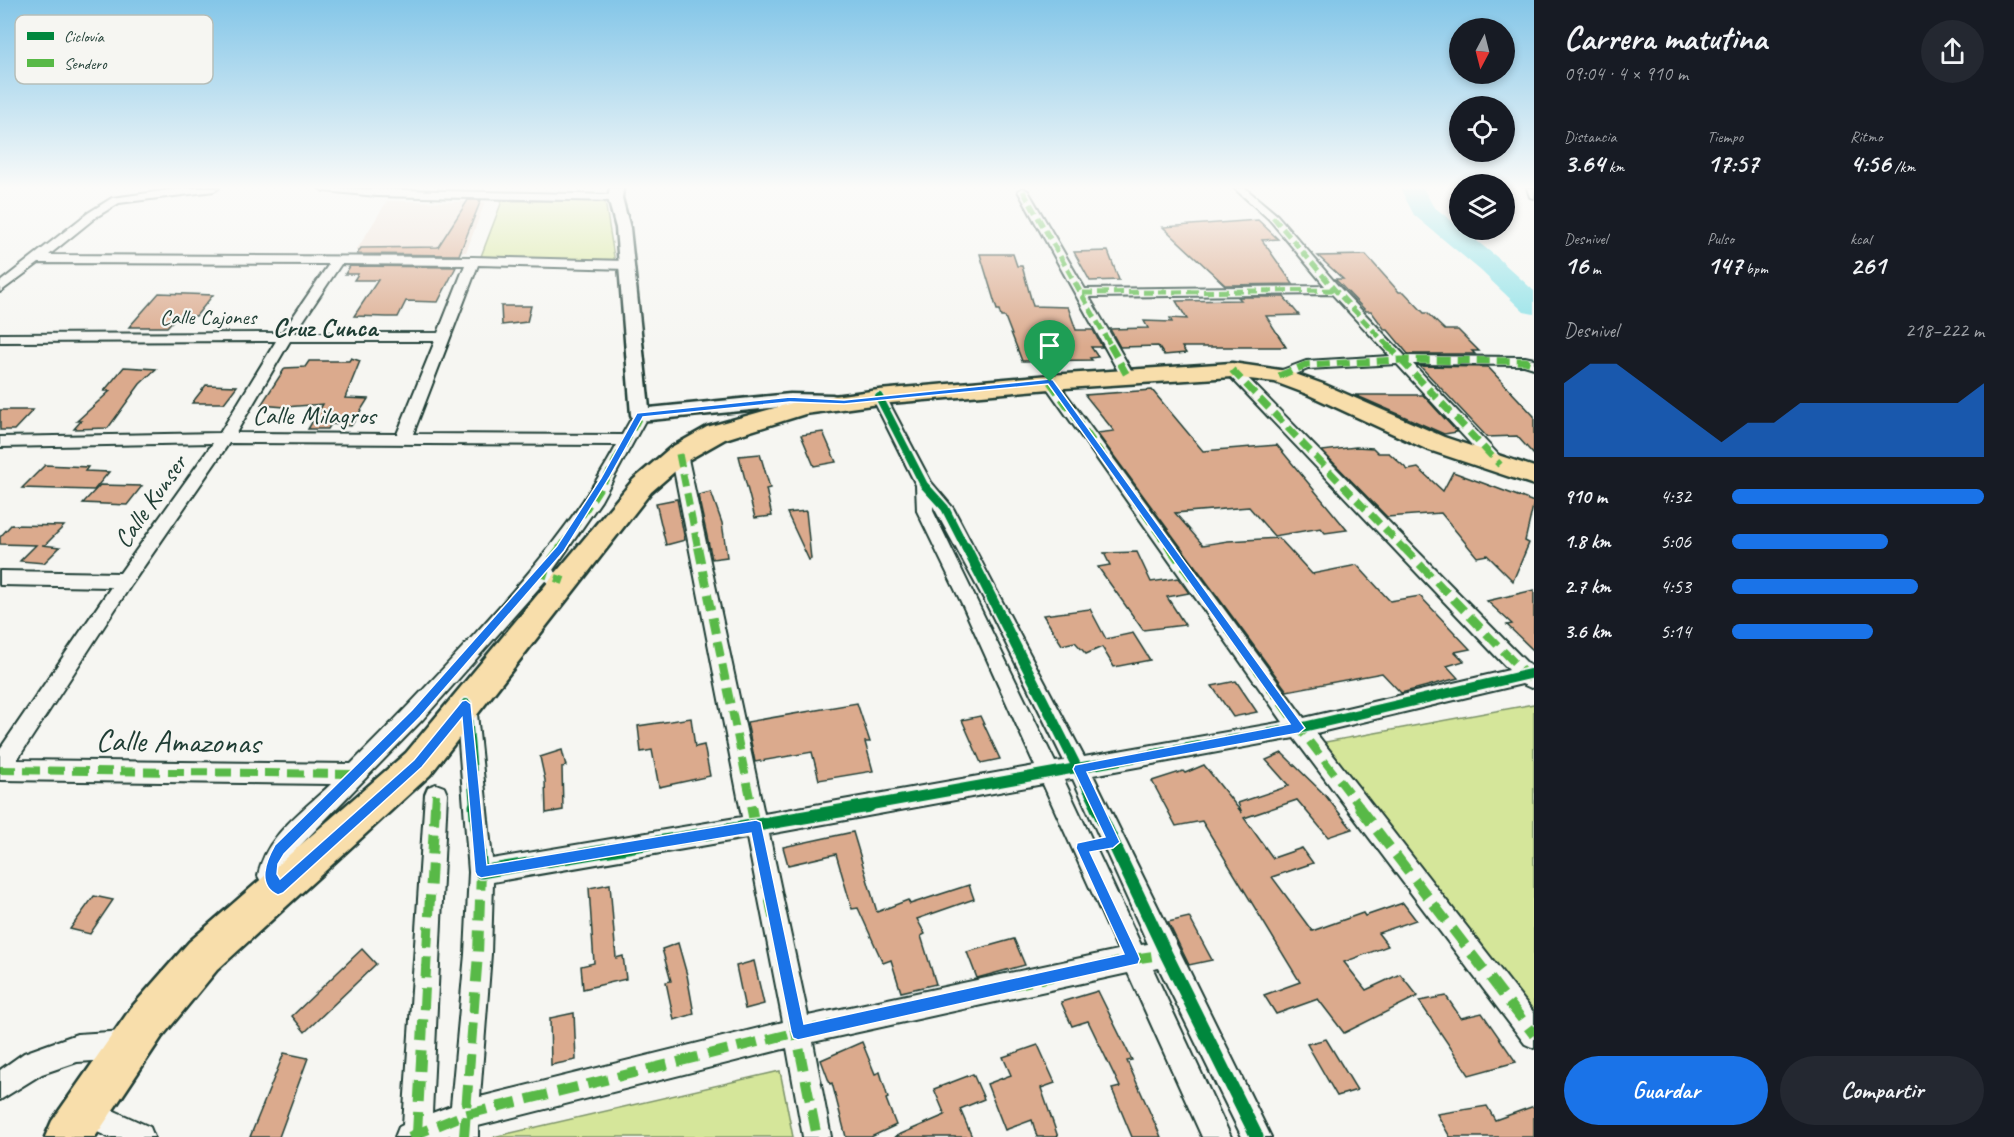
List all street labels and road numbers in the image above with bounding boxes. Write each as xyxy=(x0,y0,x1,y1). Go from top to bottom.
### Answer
street label: Calle Cajones xyxy=(160,303,258,331)
street label: Calle Milagros xyxy=(252,399,378,432)
street label: Calle Kunser xyxy=(106,447,195,554)
street label: Calle Amazonas xyxy=(95,720,264,763)

